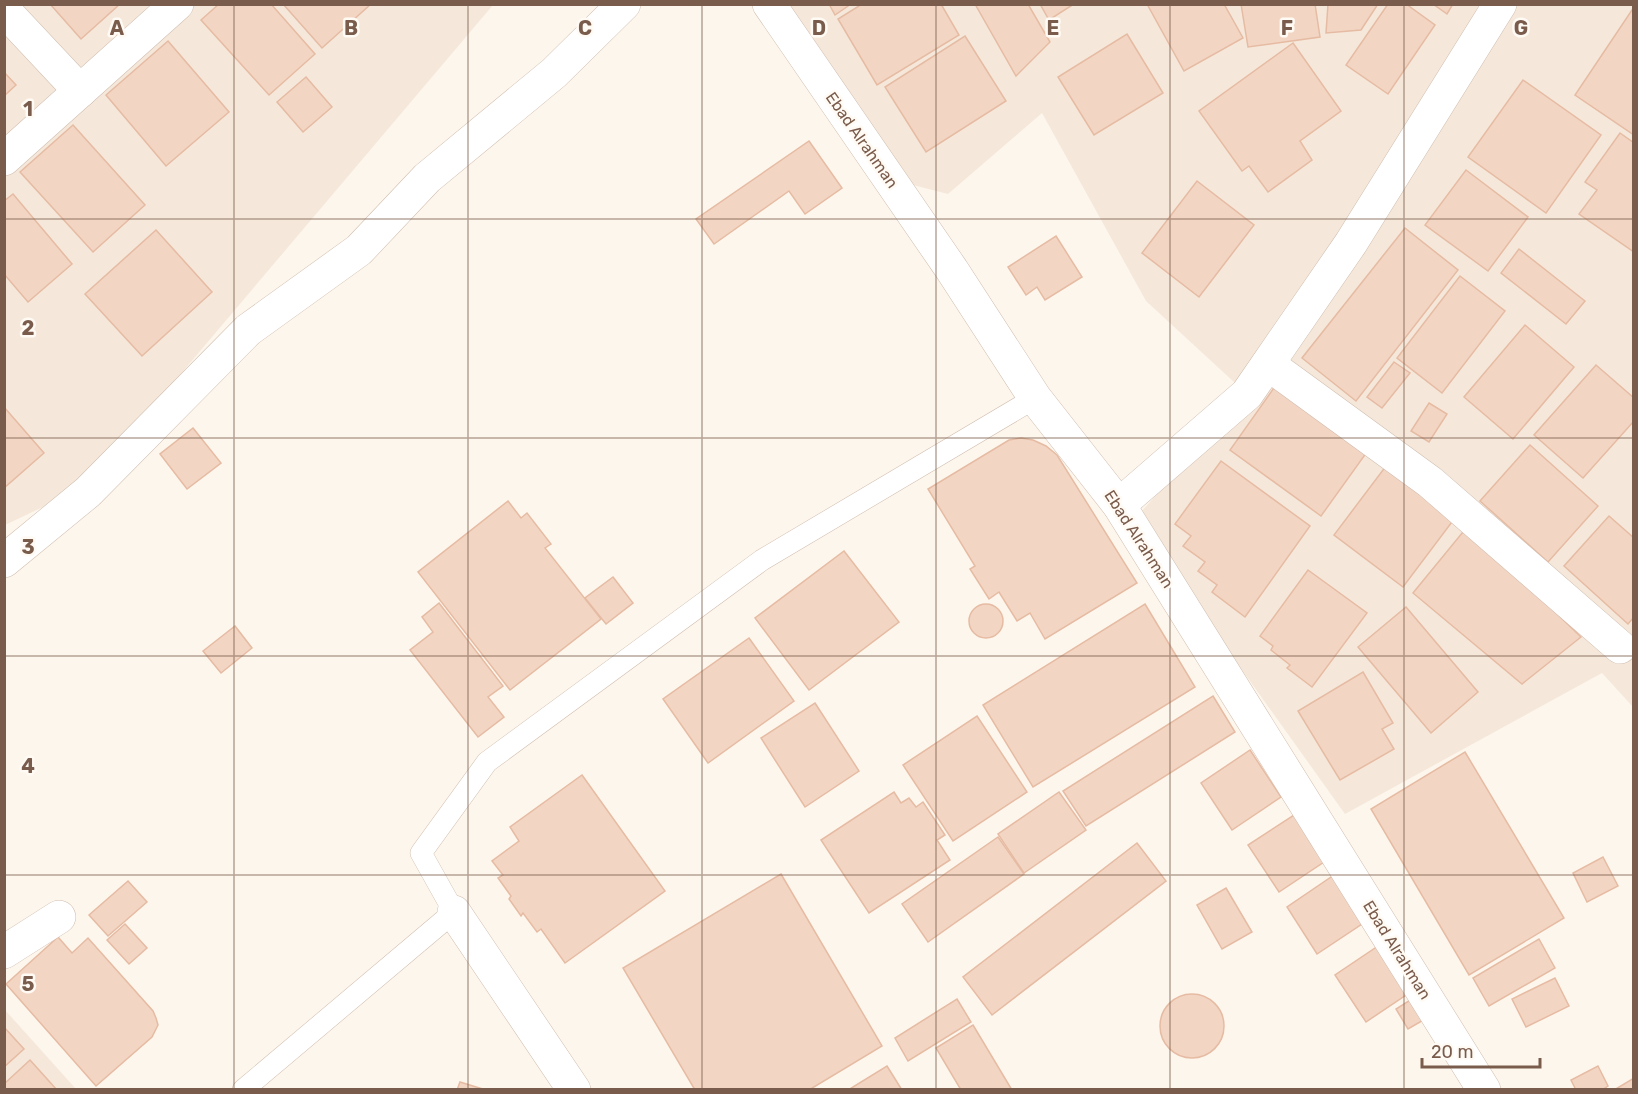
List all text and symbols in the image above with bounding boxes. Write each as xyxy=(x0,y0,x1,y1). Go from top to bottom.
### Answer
text: A xyxy=(110,16,125,40)
text: B xyxy=(344,16,358,40)
text: C xyxy=(578,16,592,40)
text: D xyxy=(812,16,826,40)
text: E xyxy=(1047,16,1059,40)
text: F xyxy=(1281,16,1293,40)
text: G xyxy=(1514,16,1528,40)
street label: Ebad Alrahman xyxy=(822,88,902,192)
text: 1 xyxy=(23,97,33,121)
text: 2 xyxy=(22,316,35,340)
street label: Ebad Alrahman xyxy=(1100,486,1178,592)
text: 3 xyxy=(21,535,35,559)
text: 4 xyxy=(21,754,35,778)
street label: Ebad Alrahman xyxy=(1359,897,1435,1003)
text: 5 xyxy=(22,972,35,996)
scale bar xyxy=(1422,1031,1540,1069)
text: 20 m xyxy=(1431,1041,1473,1063)

